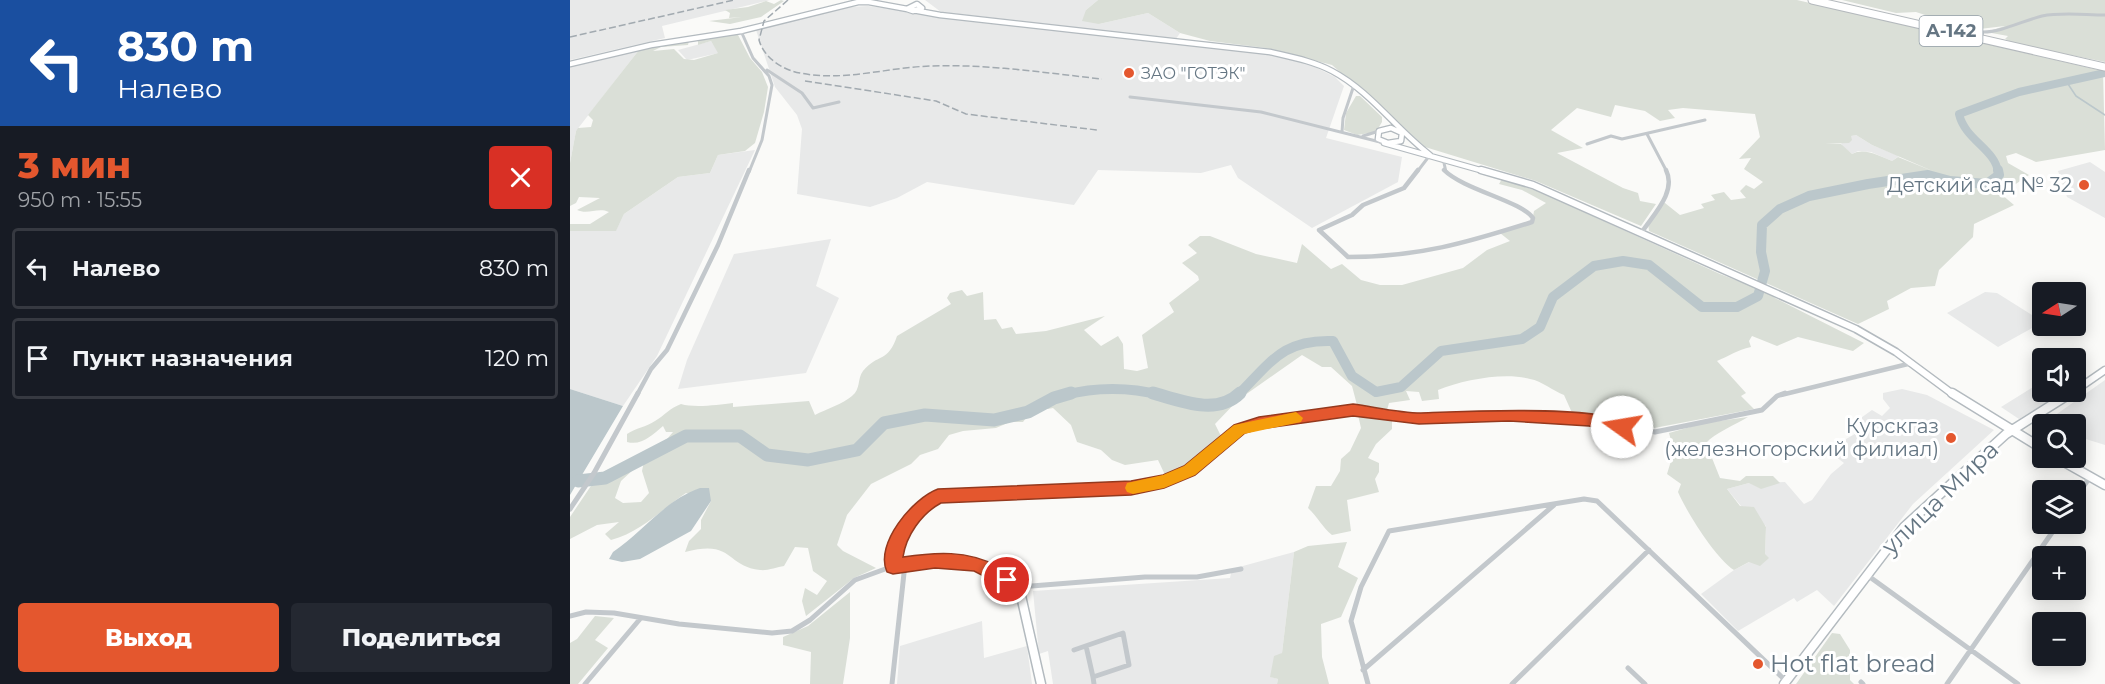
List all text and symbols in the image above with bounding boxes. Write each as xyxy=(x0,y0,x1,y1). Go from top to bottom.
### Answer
road number: А-142 xyxy=(1920,16,1982,46)
text: 830 m xyxy=(117,20,254,72)
icon: left xyxy=(18,24,96,102)
place label: ЗАО "ГОТЭК" xyxy=(1141,64,1245,83)
marker: ЗАО "ГОТЭК" xyxy=(1122,66,1136,80)
text: Налево xyxy=(117,72,222,105)
text: 3 мин xyxy=(18,143,131,187)
button: close xyxy=(489,146,552,209)
place label: Детский сад № 32 xyxy=(1887,173,2072,197)
marker: Детский сад № 32 xyxy=(2077,178,2091,192)
text: 950 m · 15:55 xyxy=(18,188,142,212)
icon: left xyxy=(21,252,54,285)
text: Налево xyxy=(72,255,160,282)
text: 830 m xyxy=(479,255,549,282)
north arrow xyxy=(2032,282,2086,336)
map controls xyxy=(2032,282,2086,666)
icon: arrive xyxy=(21,342,54,375)
text: Пункт назначения xyxy=(72,345,293,372)
text: 120 m xyxy=(485,345,549,372)
button: sound xyxy=(2032,348,2086,402)
position arrow xyxy=(1590,395,1654,459)
place label: Курскгаз (железногорский филиал) xyxy=(1664,414,1939,461)
button: search xyxy=(2032,414,2086,468)
marker: Курскгаз (железногорский филиал) xyxy=(1944,431,1958,445)
street label: улица Мира xyxy=(1874,435,2004,561)
button: layers xyxy=(2032,480,2086,534)
button: + xyxy=(2032,546,2086,600)
pin xyxy=(981,554,1032,605)
icon: arrive xyxy=(990,563,1023,596)
button: Выход xyxy=(18,603,279,672)
button: Поделиться xyxy=(291,603,552,672)
button: − xyxy=(2032,612,2086,666)
place label: Hot flat bread xyxy=(1770,649,1936,678)
marker: Hot flat bread xyxy=(1751,657,1765,671)

